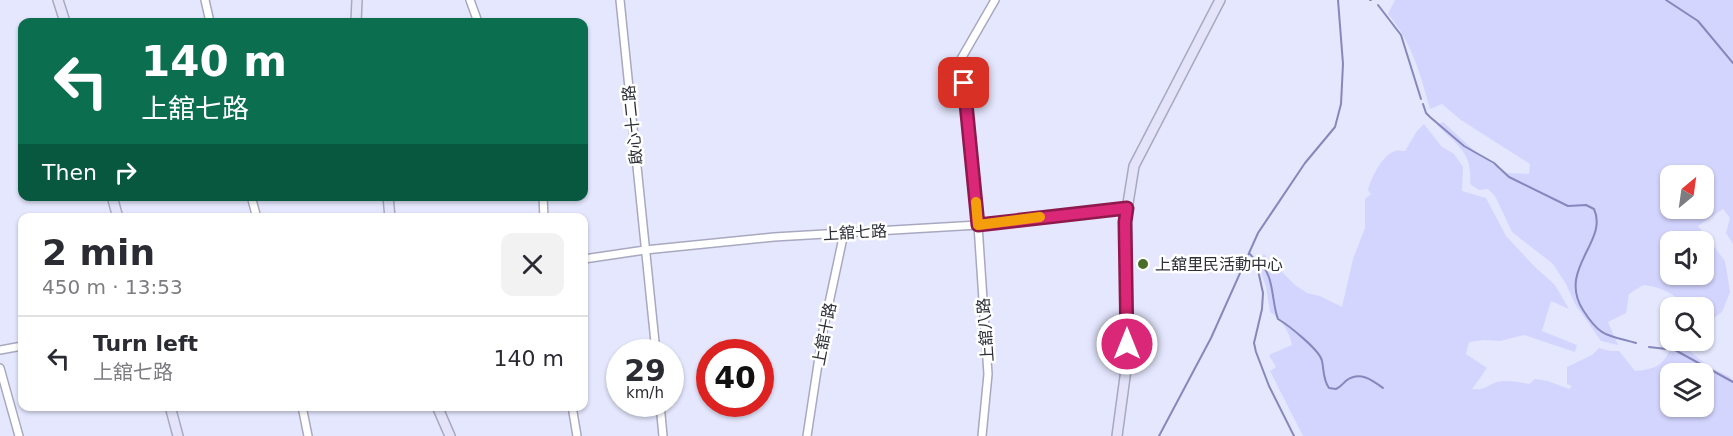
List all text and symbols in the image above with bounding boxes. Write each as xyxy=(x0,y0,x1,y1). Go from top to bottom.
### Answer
text: 140 m xyxy=(141,37,287,86)
icon: left xyxy=(42,42,120,120)
pin xyxy=(938,57,989,108)
icon: arrive xyxy=(947,66,980,99)
street label: 啟心十二路 xyxy=(619,84,646,166)
text: 上舘七路 xyxy=(141,93,249,124)
icon: right xyxy=(109,156,142,189)
text: Then xyxy=(42,160,97,185)
north arrow xyxy=(1660,165,1714,219)
map controls xyxy=(1660,165,1714,417)
street label: 上舘七路 xyxy=(823,221,887,244)
button: sound xyxy=(1660,231,1714,285)
text: 2 min xyxy=(42,232,155,273)
button: close xyxy=(501,233,564,296)
place label: 上舘里民活動中心 xyxy=(1155,255,1283,274)
marker: 上舘里民活動中心 xyxy=(1136,257,1150,271)
text: 450 m · 13:53 xyxy=(42,275,183,299)
street label: 上舘八路 xyxy=(974,297,997,363)
button: search xyxy=(1660,297,1714,351)
street label: 上舘十路 xyxy=(809,301,840,367)
position arrow xyxy=(1095,312,1159,376)
text: Turn left xyxy=(93,331,198,356)
speed limit sign: 40 xyxy=(696,339,774,417)
icon: left xyxy=(42,342,75,375)
text: 140 m xyxy=(494,346,564,371)
text: 29 xyxy=(624,353,666,388)
text: 上舘七路 xyxy=(93,360,173,384)
button: layers xyxy=(1660,363,1714,417)
text: km/h xyxy=(626,384,664,402)

